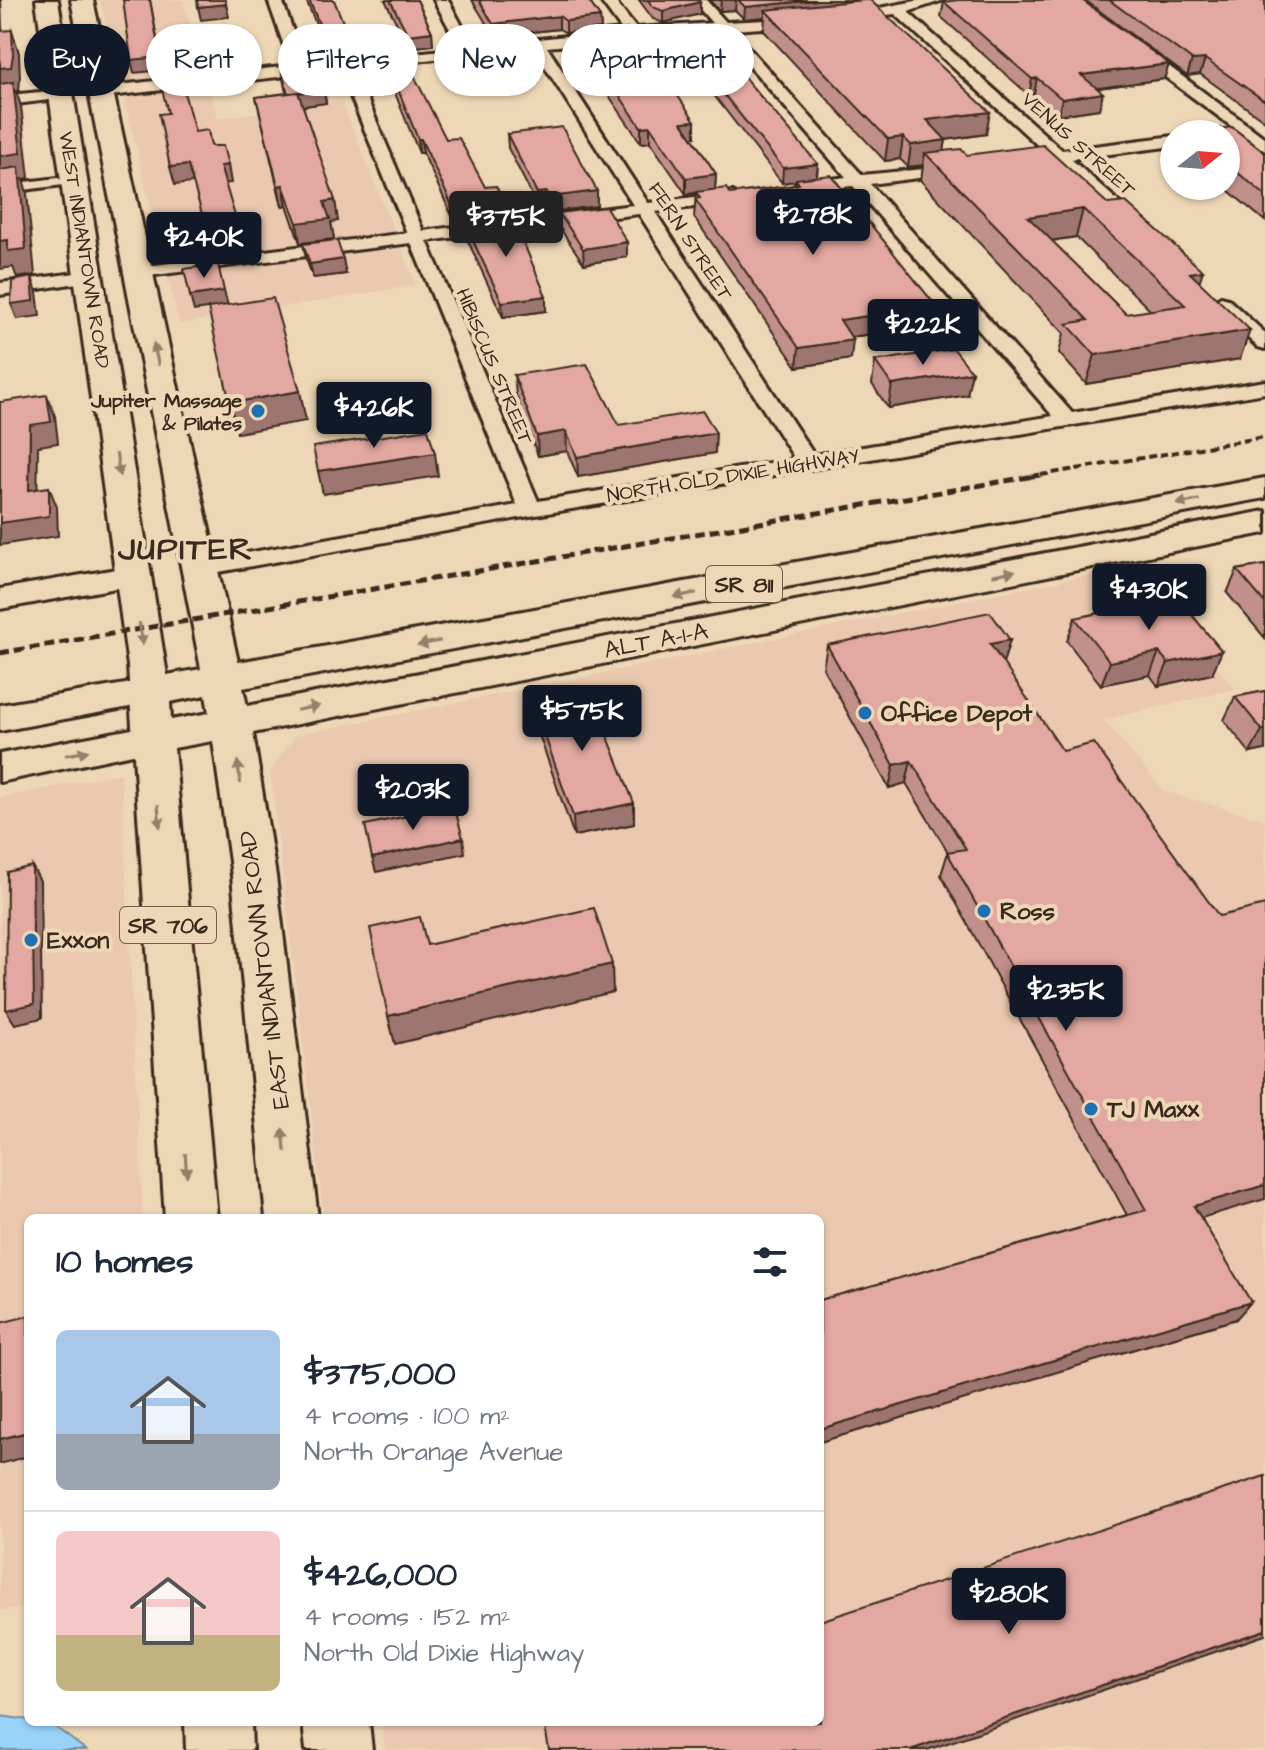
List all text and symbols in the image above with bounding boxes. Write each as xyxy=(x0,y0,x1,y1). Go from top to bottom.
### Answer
chip: Buy xyxy=(24,24,130,96)
chip: Rent xyxy=(146,24,262,96)
chip: Filters xyxy=(278,24,418,96)
chip: New xyxy=(434,24,545,96)
chip: Apartment xyxy=(561,24,754,96)
street label: VENUS STREET xyxy=(1015,86,1142,204)
north arrow xyxy=(1160,120,1240,200)
map controls xyxy=(1160,120,1240,200)
street label: WEST INDIANTOWN ROAD xyxy=(51,130,117,371)
street label: FERN STREET xyxy=(641,177,739,307)
pin: $278K xyxy=(757,189,869,257)
pin: $375K xyxy=(450,191,562,259)
text: $278K xyxy=(774,197,852,233)
text: $375K xyxy=(467,199,545,235)
pin: $240K xyxy=(148,212,260,280)
text: $240K xyxy=(164,220,244,256)
street label: HIBISCUS STREET xyxy=(449,284,540,449)
pin: $222K xyxy=(867,299,979,367)
text: $222K xyxy=(886,307,960,343)
one-way arrow xyxy=(149,342,162,367)
pin: $426K xyxy=(318,382,430,450)
place label: Jupiter Massage & Pilates xyxy=(90,387,242,438)
text: $426K xyxy=(334,390,414,426)
marker: Jupiter Massage & Pilates xyxy=(249,402,267,420)
street label: NORTH OLD DIXIE HIGHWAY xyxy=(605,442,862,510)
one-way arrow xyxy=(112,453,125,478)
one-way arrow xyxy=(1175,497,1200,509)
district label: JUPITER xyxy=(117,527,254,572)
pin: $430K xyxy=(1093,564,1205,632)
road number: SR 811 xyxy=(706,566,782,602)
one-way arrow xyxy=(992,566,1017,578)
text: $430K xyxy=(1110,572,1188,608)
one-way arrow xyxy=(672,590,697,602)
street label: ALT A-1-A xyxy=(601,614,711,668)
one-way arrow xyxy=(135,622,148,647)
one-way arrow xyxy=(416,637,441,649)
pin: $575K xyxy=(526,685,638,753)
text: $575K xyxy=(540,693,624,729)
place label: Office Depot xyxy=(881,697,1032,731)
one-way arrow xyxy=(296,702,321,714)
marker: Office Depot xyxy=(856,704,874,722)
one-way arrow xyxy=(64,746,89,759)
one-way arrow xyxy=(232,759,245,784)
pin: $203K xyxy=(357,764,469,832)
text: $203K xyxy=(376,772,450,808)
one-way arrow xyxy=(153,804,166,829)
street label: EAST INDIANTOWN ROAD xyxy=(231,829,299,1111)
place label: Ross xyxy=(1000,895,1055,929)
marker: Ross xyxy=(975,902,993,920)
road number: SR 706 xyxy=(120,907,216,943)
place label: Exxon xyxy=(47,924,109,958)
marker: Exxon xyxy=(22,931,40,949)
pin: $235K xyxy=(1010,965,1122,1033)
text: $235K xyxy=(1028,973,1104,1009)
place label: TJ Maxx xyxy=(1106,1093,1200,1127)
marker: TJ Maxx xyxy=(1082,1100,1100,1118)
one-way arrow xyxy=(277,1128,290,1153)
one-way arrow xyxy=(180,1153,193,1178)
text: 10 homes xyxy=(56,1238,193,1286)
icon: filters xyxy=(748,1240,792,1284)
text: $375,000 xyxy=(304,1350,456,1398)
icon: home xyxy=(120,1362,216,1458)
text: 4 rooms · 100 m² xyxy=(304,1398,510,1434)
text: North Orange Avenue xyxy=(304,1434,563,1470)
text: $426,000 xyxy=(304,1551,457,1599)
icon: home xyxy=(120,1563,216,1659)
pin: $280K xyxy=(953,1568,1065,1636)
text: $280K xyxy=(970,1576,1048,1612)
text: 4 rooms · 152 m² xyxy=(304,1599,510,1635)
text: North Old Dixie Highway xyxy=(304,1635,584,1671)

